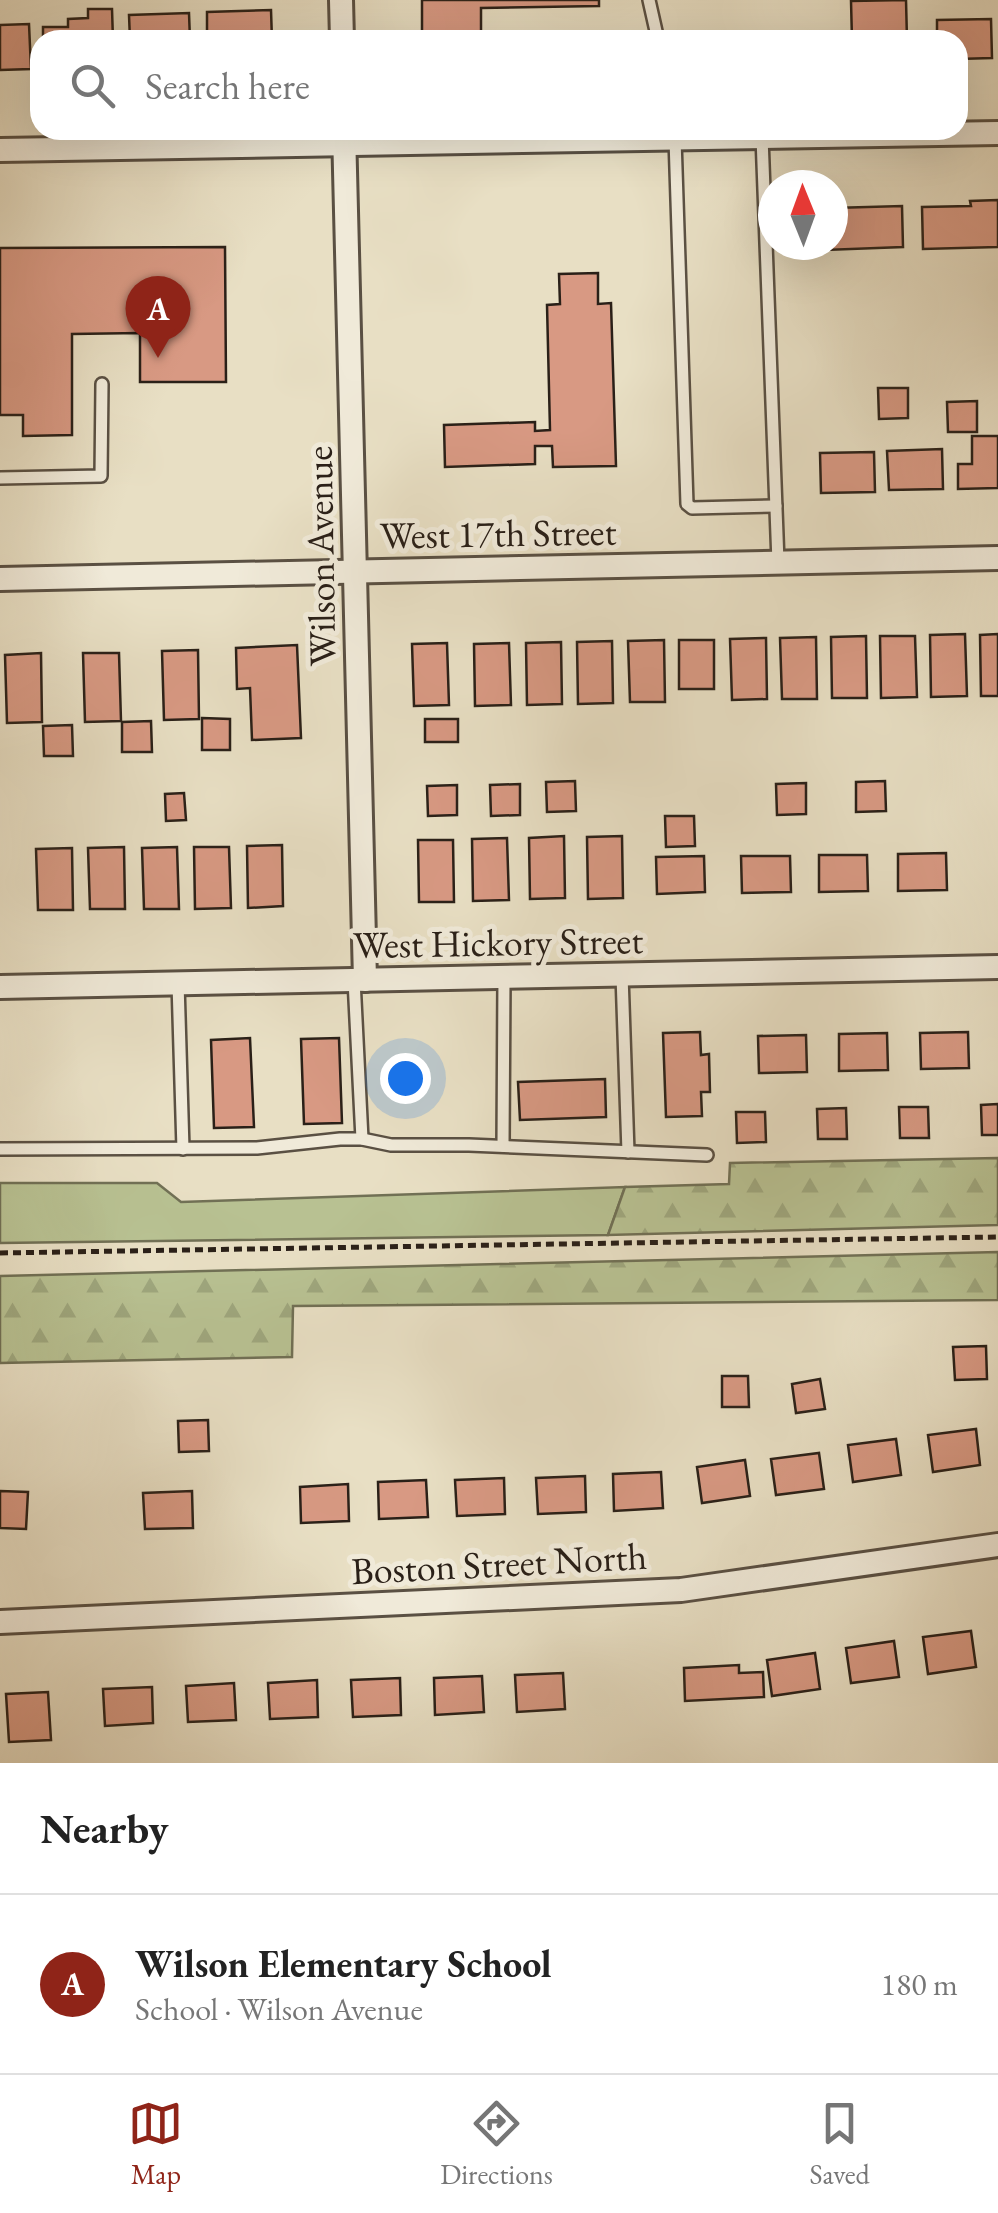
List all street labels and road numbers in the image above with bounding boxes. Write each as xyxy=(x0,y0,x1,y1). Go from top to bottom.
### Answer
street label: Wilson Avenue xyxy=(294,445,346,667)
street label: West 17th Street xyxy=(379,506,617,560)
street label: West Hickory Street xyxy=(352,915,644,969)
street label: Boston Street North xyxy=(350,1531,648,1595)

